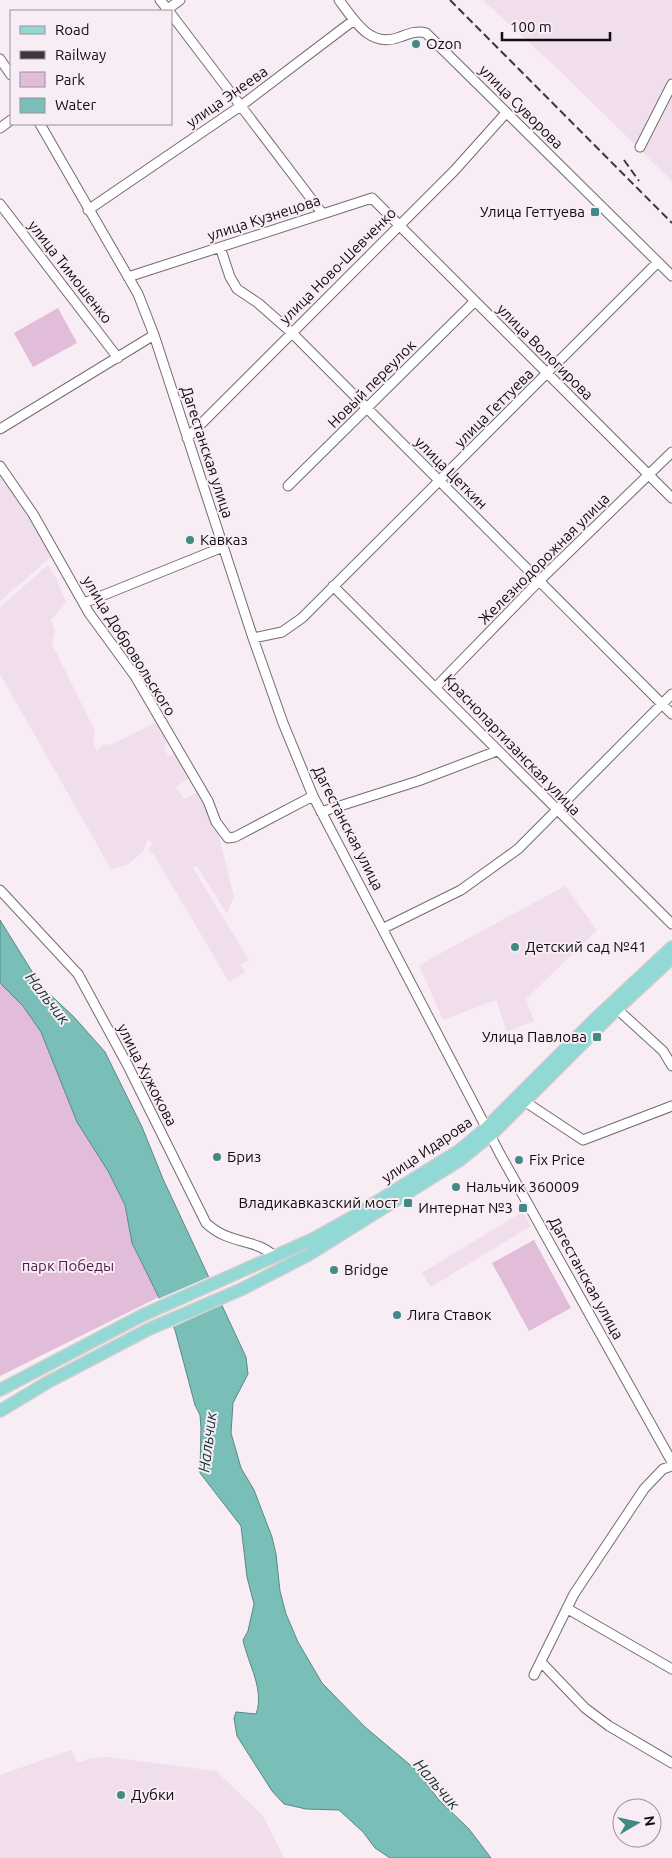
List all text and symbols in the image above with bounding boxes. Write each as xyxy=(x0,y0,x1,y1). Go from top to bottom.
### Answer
legend xyxy=(10,10,172,125)
scale bar xyxy=(502,10,610,42)
text: 100 m xyxy=(510,18,552,35)
text: Road xyxy=(55,21,90,38)
place label: Ozon xyxy=(426,35,462,52)
marker: Ozon xyxy=(410,38,422,50)
text: Railway xyxy=(55,46,106,63)
street label: улица Суворова xyxy=(476,61,567,152)
street label: улица Энеева xyxy=(183,62,270,131)
text: Park xyxy=(55,71,85,88)
text: Water xyxy=(55,96,96,113)
street label: улица Кузнецова xyxy=(205,191,323,244)
place label: Улица Геттуева xyxy=(480,203,585,220)
street label: улица Ново-Шевченко xyxy=(276,204,399,327)
marker: Улица Геттуева xyxy=(589,206,601,218)
street label: улица Тимошенко xyxy=(25,217,116,327)
street label: улица Вологирова xyxy=(494,300,597,403)
street label: Новый переулок xyxy=(324,336,419,431)
street label: улица Геттуева xyxy=(451,365,537,451)
street label: Дагестанская улица xyxy=(178,384,237,520)
street label: улица Цеткин xyxy=(412,433,491,512)
street label: Железнодорожная улица xyxy=(475,490,613,628)
place label: Кавказ xyxy=(200,531,248,548)
marker: Кавказ xyxy=(184,534,196,546)
street label: улица Добровольского xyxy=(79,573,179,719)
street label: Краснопартизанская улица xyxy=(440,671,584,819)
street label: Дагестанская улица xyxy=(310,763,387,893)
place label: Детский сад №41 xyxy=(525,938,647,955)
marker: Детский сад №41 xyxy=(509,941,521,953)
water label: Нальчик xyxy=(22,968,74,1028)
street label: улица Хужокова xyxy=(114,1021,181,1129)
place label: Улица Павлова xyxy=(482,1028,587,1045)
marker: Улица Павлова xyxy=(591,1031,603,1043)
street label: улица Идарова xyxy=(378,1113,475,1186)
place label: Бриз xyxy=(227,1148,261,1165)
marker: Бриз xyxy=(211,1151,223,1163)
place label: Fix Price xyxy=(529,1151,585,1168)
marker: Fix Price xyxy=(513,1154,525,1166)
place label: Нальчик 360009 xyxy=(466,1178,579,1195)
marker: Нальчик 360009 xyxy=(450,1181,462,1193)
place label: Владикавказский мост xyxy=(239,1194,398,1211)
marker: Владикавказский мост xyxy=(402,1197,414,1209)
place label: Интернат №3 xyxy=(418,1199,513,1216)
marker: Интернат №3 xyxy=(517,1202,529,1214)
street label: Дагестанская улица xyxy=(546,1213,627,1342)
park label: парк Победы xyxy=(22,1257,114,1274)
place label: Bridge xyxy=(344,1261,389,1278)
marker: Bridge xyxy=(328,1264,340,1276)
place label: Лига Ставок xyxy=(407,1306,492,1323)
marker: Лига Ставок xyxy=(391,1309,403,1321)
water label: Нальчик xyxy=(194,1410,220,1473)
water label: Нальчик xyxy=(410,1755,464,1813)
place label: Дубки xyxy=(131,1786,175,1803)
marker: Дубки xyxy=(115,1789,127,1801)
north arrow xyxy=(612,1798,662,1848)
text: N xyxy=(641,1815,659,1827)

